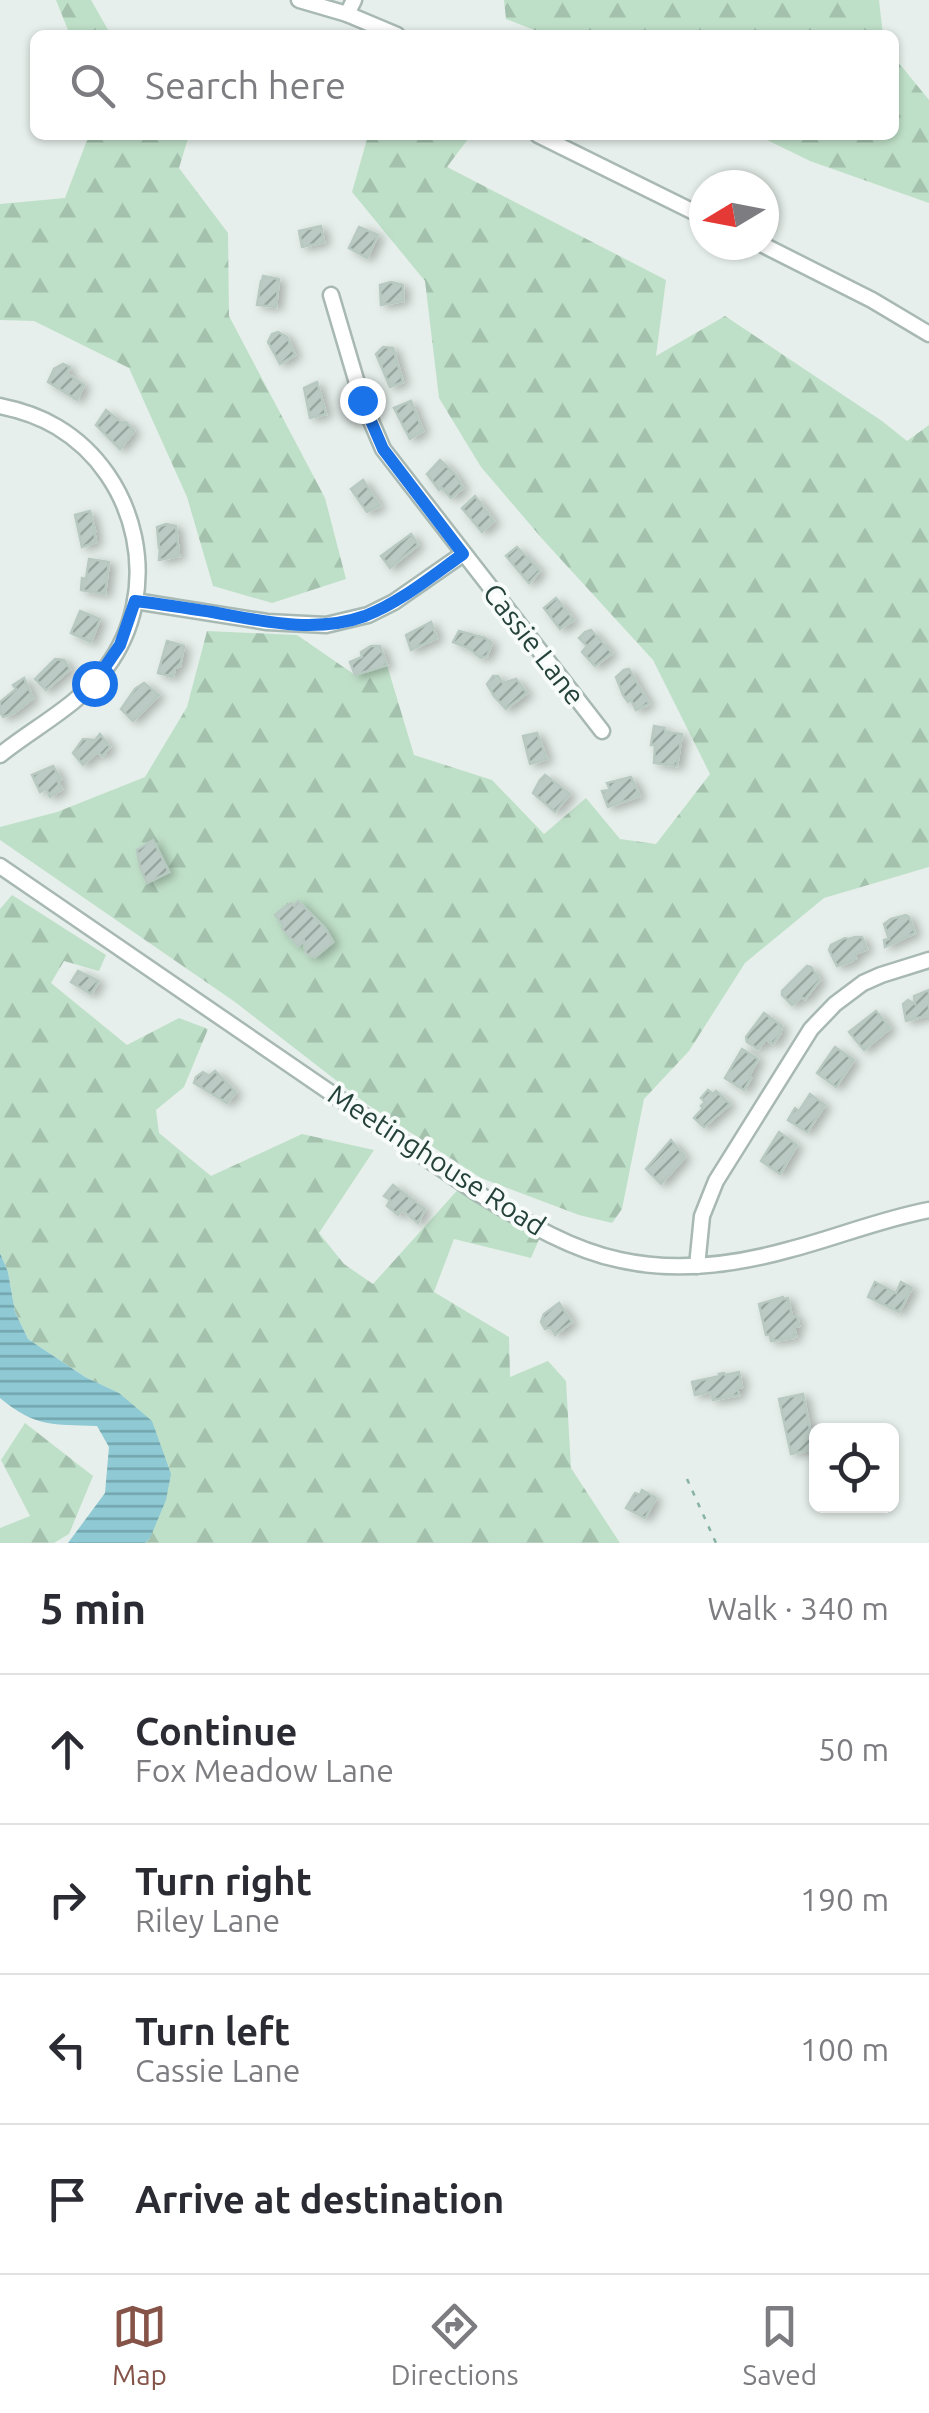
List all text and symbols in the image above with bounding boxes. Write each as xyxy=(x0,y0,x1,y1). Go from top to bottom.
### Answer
search box xyxy=(30,30,899,140)
icon: search xyxy=(65,58,120,113)
text: Search here xyxy=(145,64,346,106)
north arrow xyxy=(689,170,779,260)
route end xyxy=(340,378,386,424)
street label: Cassie Lane xyxy=(478,577,591,710)
route start xyxy=(72,661,118,707)
street label: Meetinghouse Road xyxy=(323,1078,551,1241)
map controls xyxy=(809,1423,899,1513)
button: locate xyxy=(809,1423,899,1513)
text: 5 min xyxy=(40,1585,146,1632)
text: Walk · 340 m xyxy=(707,1590,889,1626)
text: Continue xyxy=(135,1710,297,1752)
icon: ahead xyxy=(40,1722,95,1777)
text: 50 m xyxy=(818,1731,889,1767)
text: Fox Meadow Lane xyxy=(135,1752,394,1788)
text: Turn right xyxy=(135,1860,312,1902)
icon: right xyxy=(40,1872,95,1927)
text: 190 m xyxy=(800,1881,889,1917)
text: Riley Lane xyxy=(135,1902,280,1938)
text: Turn left xyxy=(135,2010,290,2052)
icon: left xyxy=(40,2022,95,2077)
text: 100 m xyxy=(800,2031,889,2067)
text: Cassie Lane xyxy=(135,2052,300,2088)
icon: arrive xyxy=(40,2172,95,2227)
text: Arrive at destination xyxy=(135,2178,504,2220)
tab: Map xyxy=(112,2299,167,2390)
tab: Directions xyxy=(391,2299,519,2390)
tab: Saved xyxy=(743,2299,817,2390)

